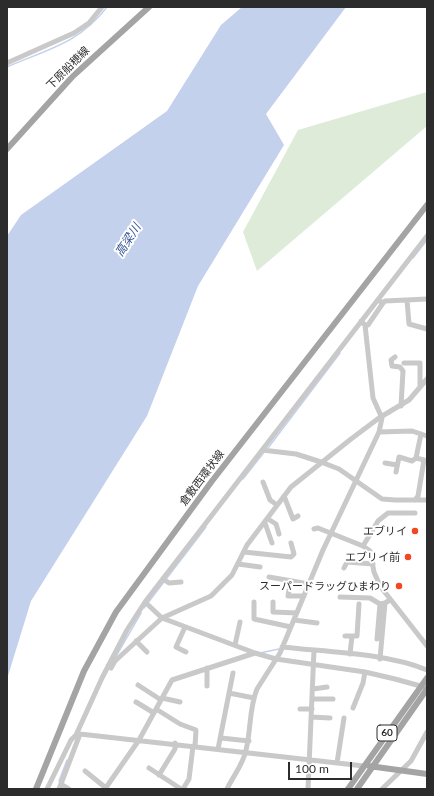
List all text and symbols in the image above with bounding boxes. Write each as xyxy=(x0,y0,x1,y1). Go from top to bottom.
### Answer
street label: 下原船穂線 xyxy=(44,44,92,92)
water label: 高梁川 xyxy=(112,221,144,259)
street label: 倉敷西環状線 xyxy=(177,448,227,508)
place label: エブリイ xyxy=(363,524,407,538)
marker: エブリイ xyxy=(410,526,420,536)
place label: エブリイ前 xyxy=(345,550,400,564)
marker: エブリイ前 xyxy=(403,552,413,562)
place label: スーパードラッグひまわり xyxy=(259,579,391,593)
marker: スーパードラッグひまわり xyxy=(394,581,404,591)
road number: 60 xyxy=(377,725,397,741)
scale bar xyxy=(290,754,354,780)
text: 100 m xyxy=(295,761,329,776)

